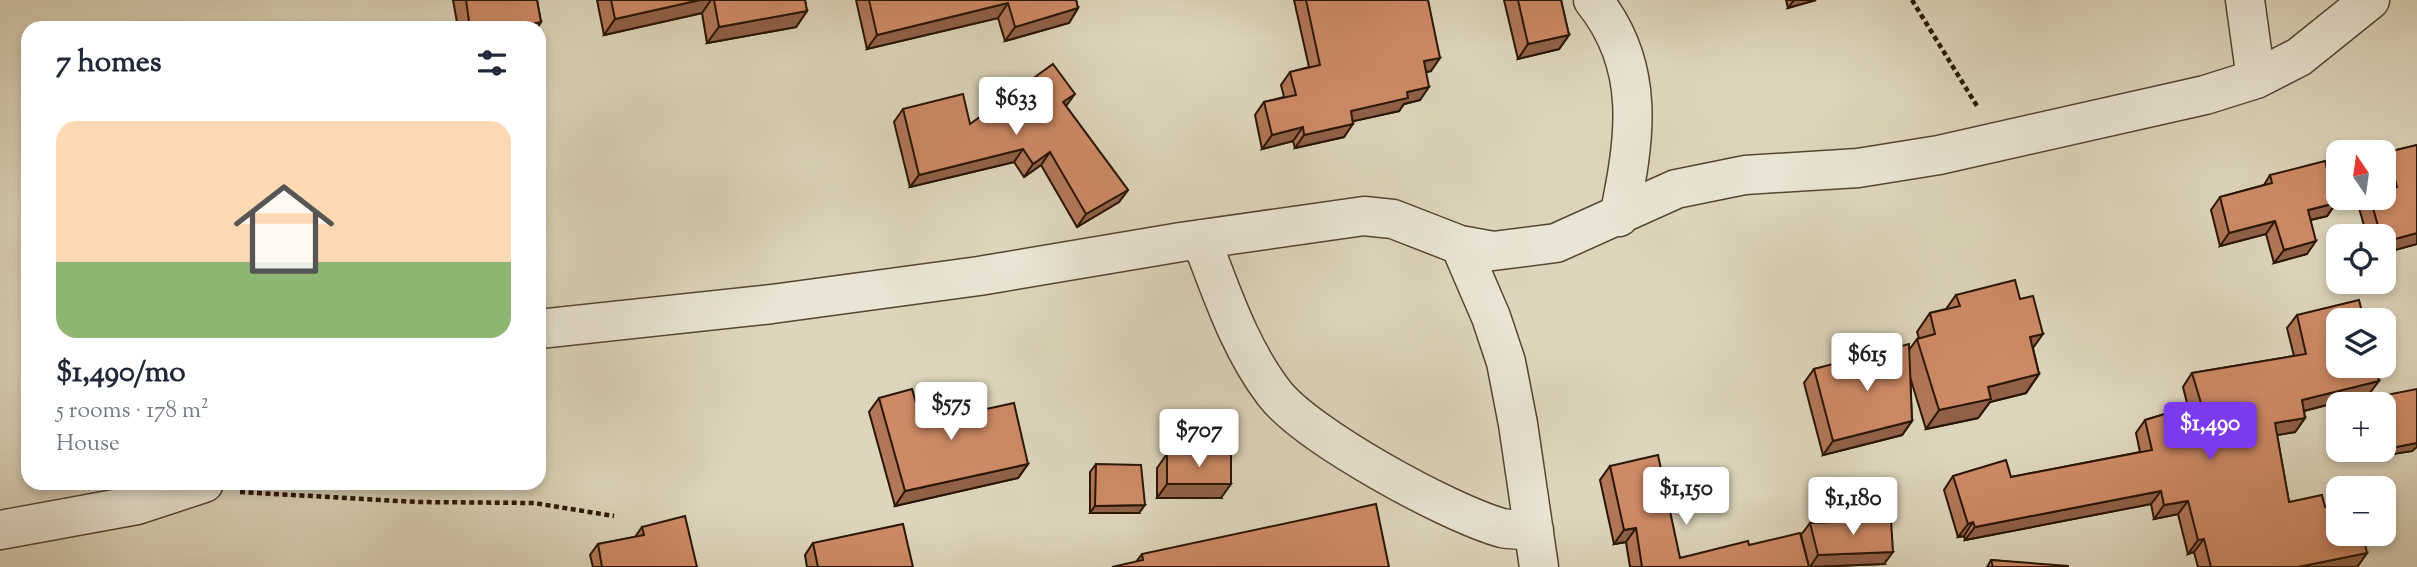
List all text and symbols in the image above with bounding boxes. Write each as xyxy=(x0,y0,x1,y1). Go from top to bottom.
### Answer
text: 7 homes xyxy=(56,42,161,85)
icon: filters xyxy=(473,44,511,82)
pin: $633 xyxy=(975,78,1057,137)
text: $633 xyxy=(995,83,1037,116)
north arrow xyxy=(2326,140,2396,210)
map controls xyxy=(2326,140,2396,546)
icon: home xyxy=(221,166,347,292)
button: locate xyxy=(2326,224,2396,294)
button: layers xyxy=(2326,308,2396,378)
pin: $615 xyxy=(1826,334,1908,393)
text: $615 xyxy=(1847,339,1887,372)
text: $1,490/mo xyxy=(56,352,186,395)
pin: $575 xyxy=(910,382,992,442)
text: $575 xyxy=(931,388,971,421)
button: + xyxy=(2326,392,2396,462)
text: 5 rooms · 178 m² xyxy=(56,395,209,428)
pin: $1,490 xyxy=(2153,402,2267,462)
text: $1,490 xyxy=(2180,408,2240,441)
pin: $707 xyxy=(1158,410,1240,469)
text: $707 xyxy=(1175,415,1223,448)
text: House xyxy=(56,428,120,461)
pin: $1,150 xyxy=(1629,468,1743,527)
text: $1,150 xyxy=(1659,473,1713,506)
button: − xyxy=(2326,476,2396,546)
pin: $1,180 xyxy=(1796,477,1910,537)
text: $1,180 xyxy=(1824,483,1882,516)

